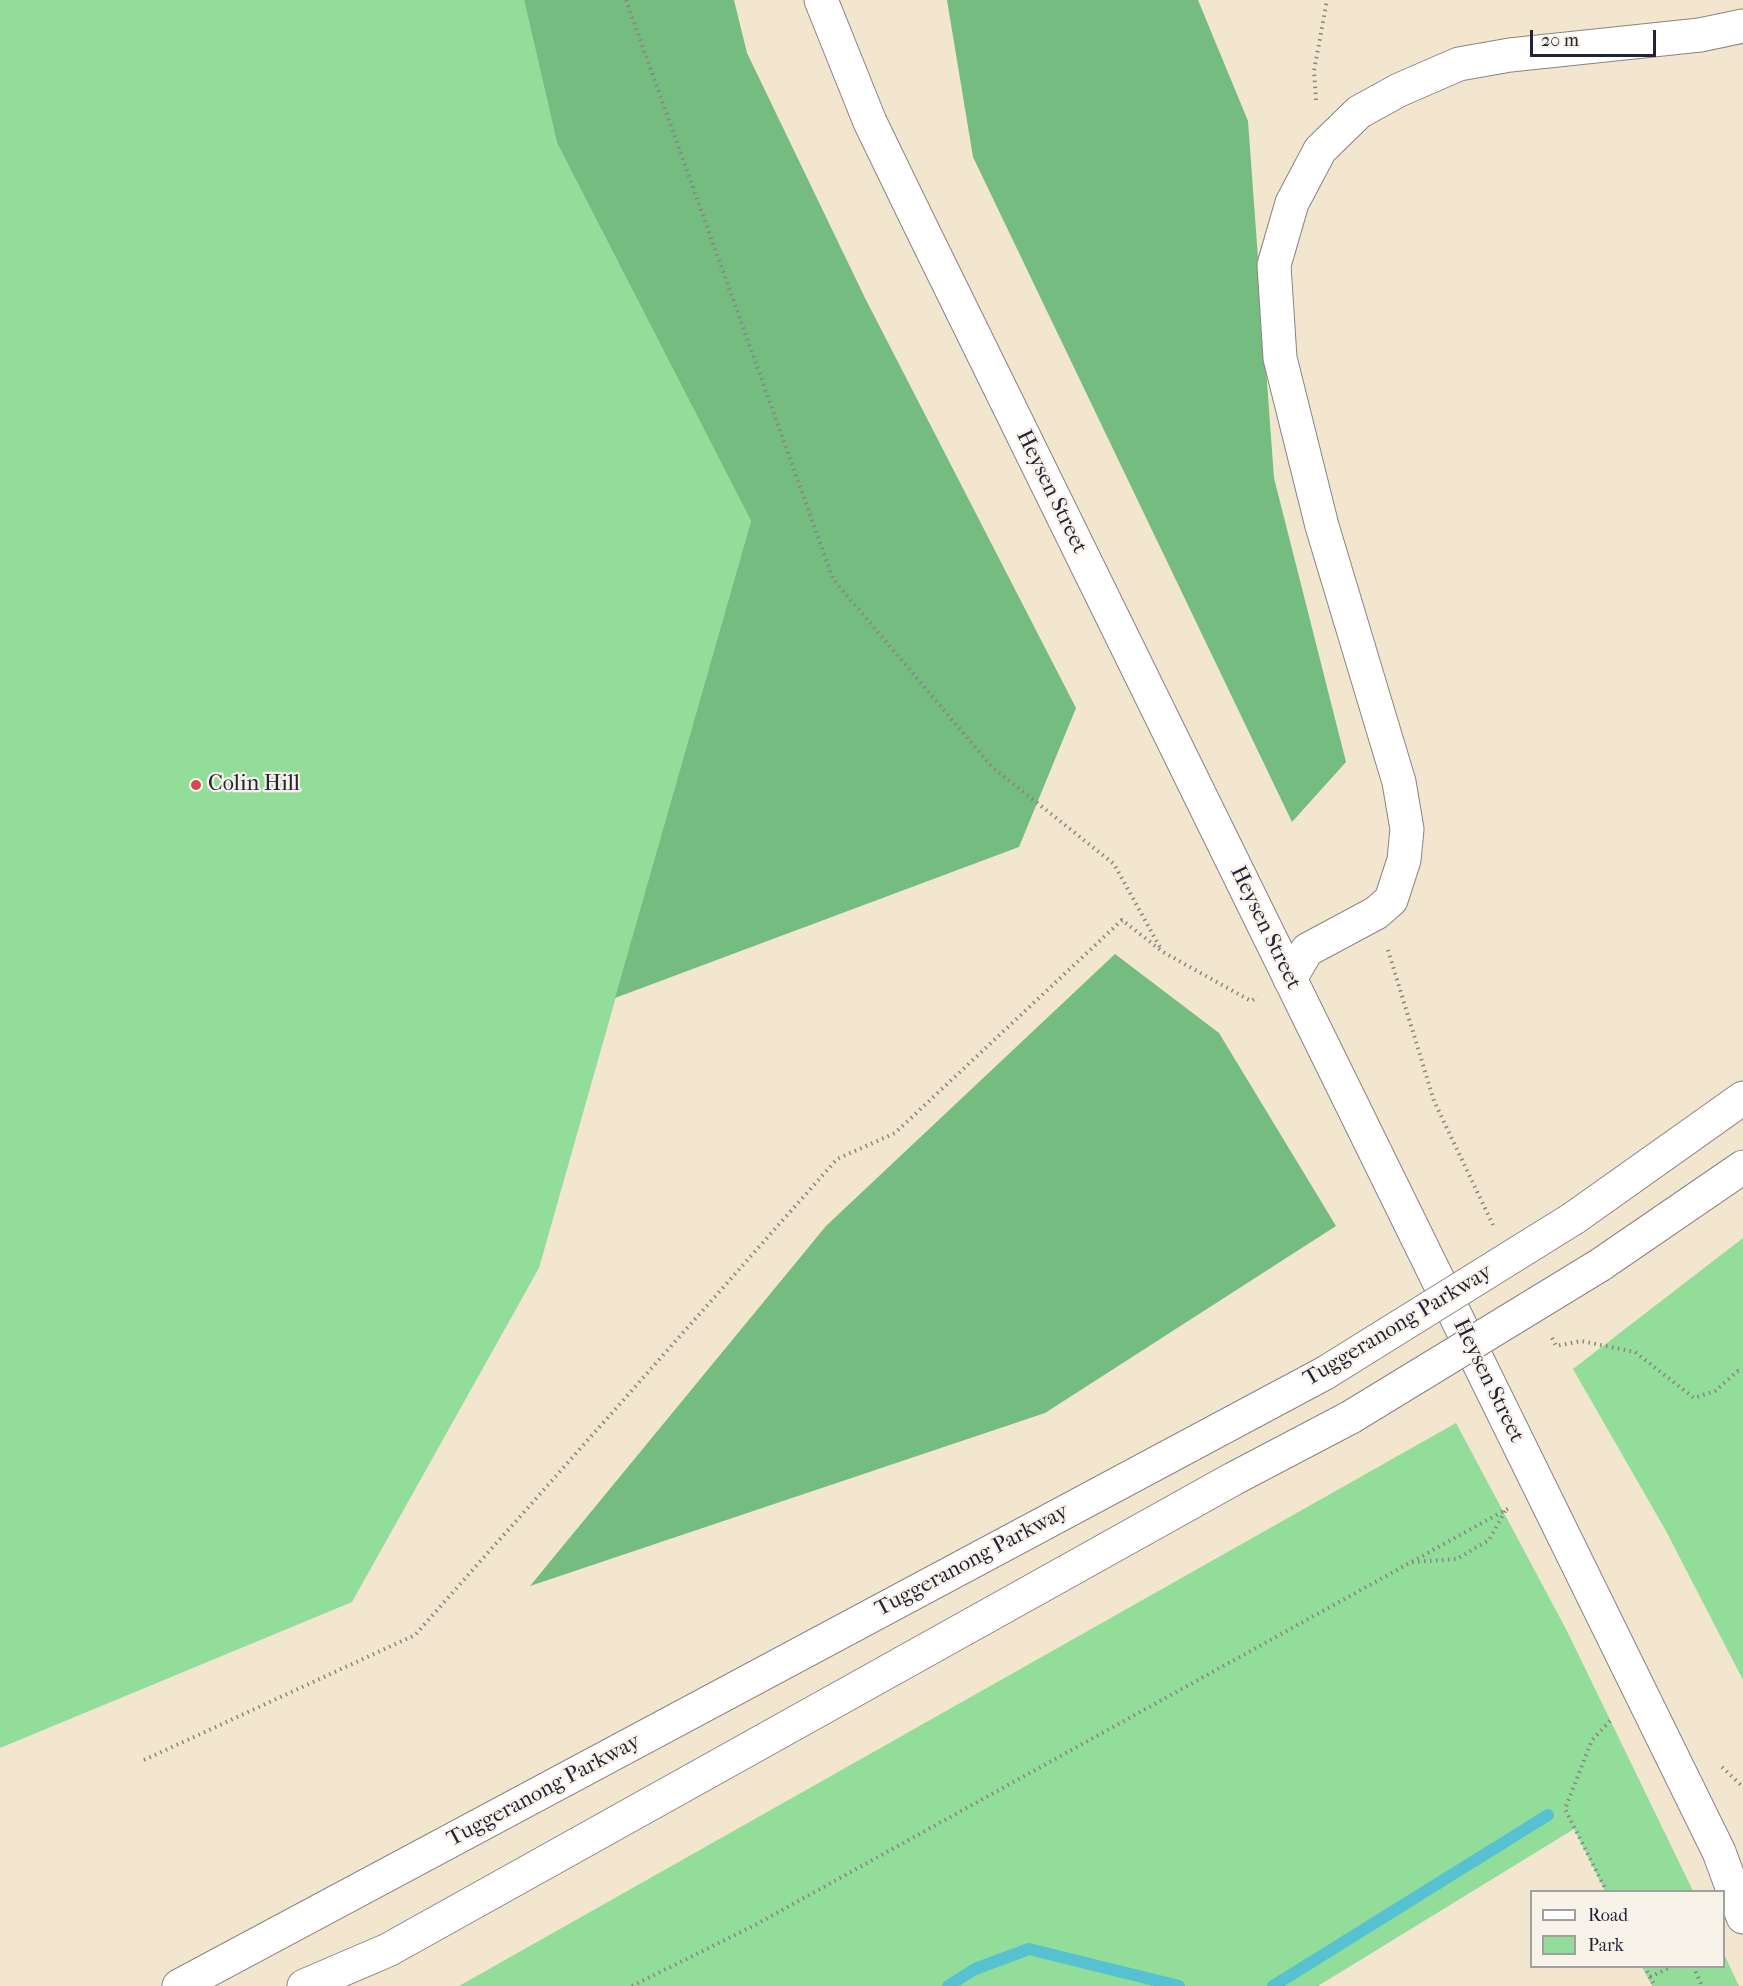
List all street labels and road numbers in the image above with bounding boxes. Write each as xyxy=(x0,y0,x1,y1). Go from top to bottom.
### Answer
street label: Heysen Street xyxy=(1010,426,1092,558)
street label: Heysen Street xyxy=(1224,862,1306,994)
street label: Tuggeranong Parkway xyxy=(1299,1259,1497,1393)
street label: Heysen Street xyxy=(1447,1315,1529,1447)
street label: Tuggeranong Parkway xyxy=(871,1499,1073,1623)
street label: Tuggeranong Parkway xyxy=(443,1729,645,1853)

